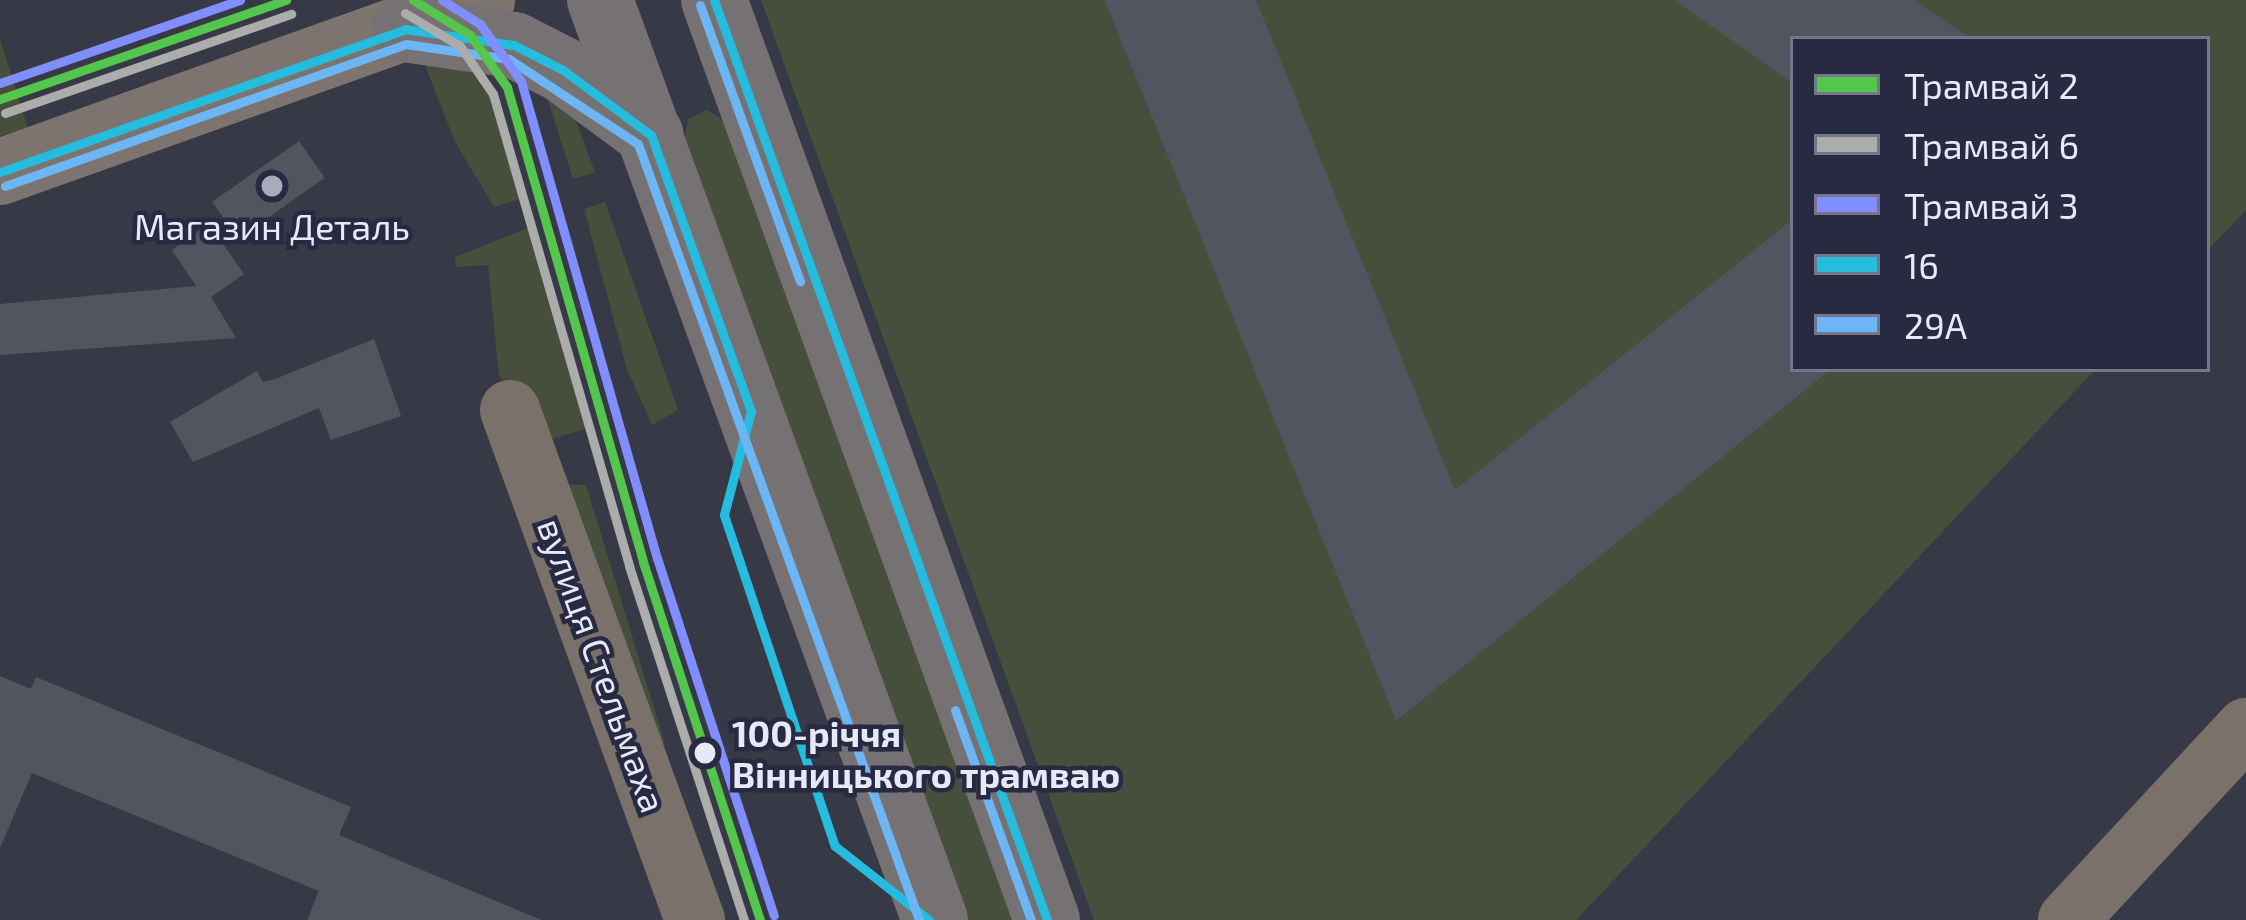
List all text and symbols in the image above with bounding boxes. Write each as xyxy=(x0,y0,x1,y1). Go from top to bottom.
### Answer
legend xyxy=(1790,36,2210,372)
text: Трамвай 2 xyxy=(1904,63,2079,106)
text: Трамвай 6 xyxy=(1904,123,2079,166)
marker: Магазин Деталь xyxy=(259,173,285,199)
text: Трамвай 3 xyxy=(1904,183,2079,226)
place label: Магазин Деталь xyxy=(134,204,410,248)
text: 16 xyxy=(1904,243,1939,286)
text: 29А xyxy=(1904,303,1967,346)
street label: вулиця Стельмаха xyxy=(530,512,676,818)
place label: 100-річчя Вінницького трамваю xyxy=(732,710,1120,795)
marker: 100-річчя Вінницького трамваю xyxy=(689,737,721,769)

